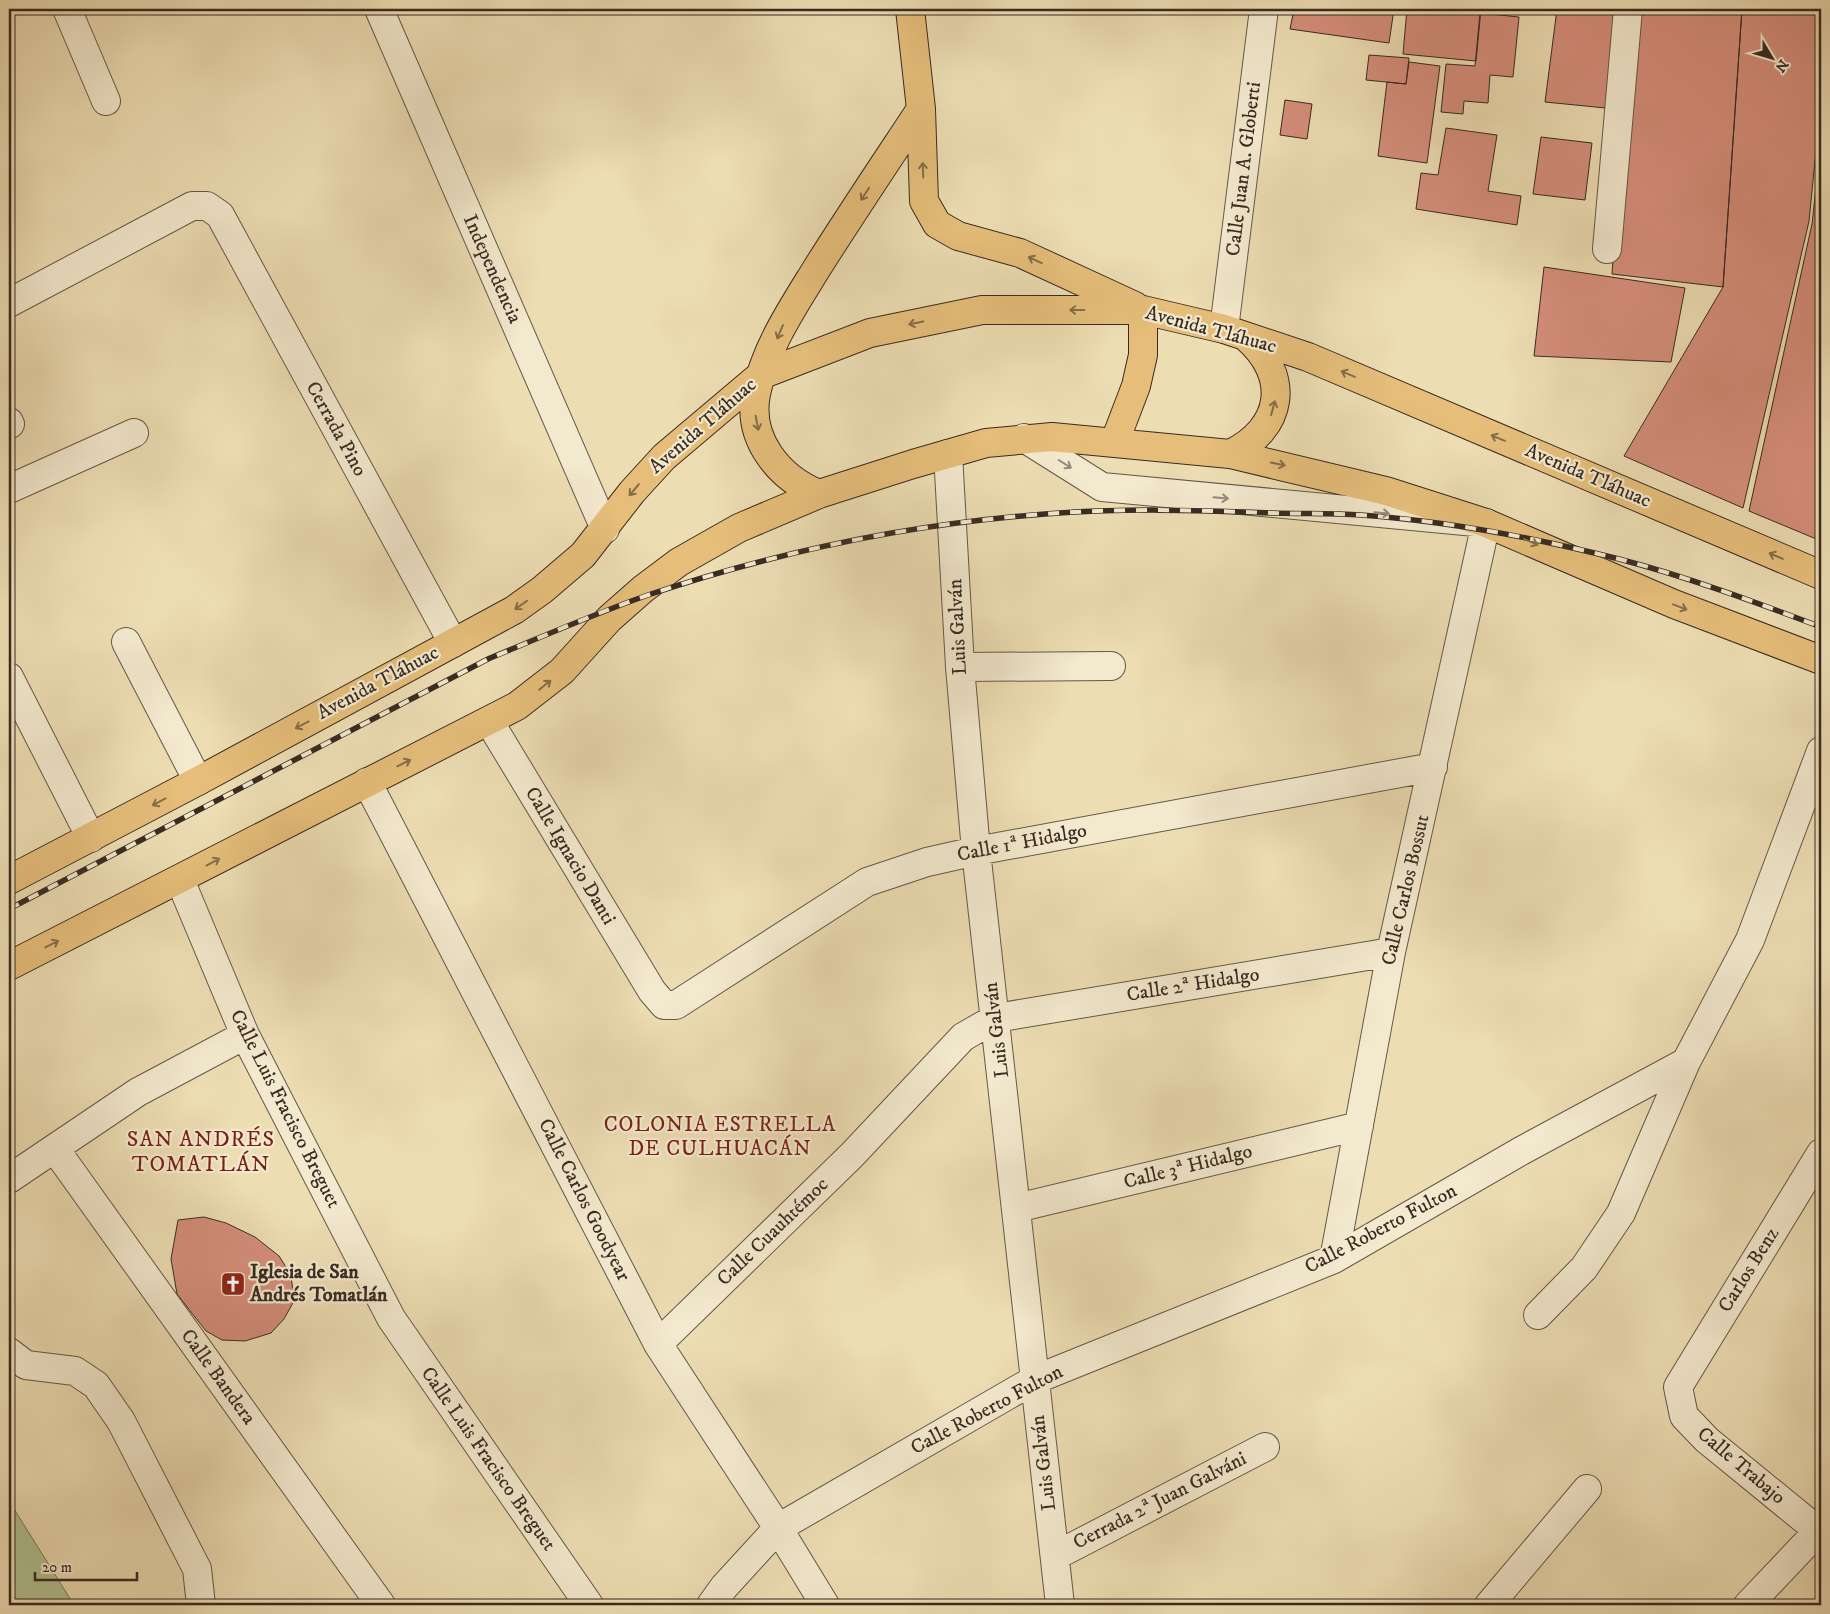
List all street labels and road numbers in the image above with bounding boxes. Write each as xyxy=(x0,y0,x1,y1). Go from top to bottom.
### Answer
street label: Calle Juan A. Globerti xyxy=(1221,80,1267,258)
street label: Independencia xyxy=(457,211,527,328)
street label: Avenida Tláhuac xyxy=(1143,301,1280,360)
street label: Avenida Tláhuac xyxy=(644,372,762,480)
street label: Cerrada Pino xyxy=(300,377,372,481)
street label: Avenida Tláhuac xyxy=(1521,438,1655,514)
street label: Luis Galván xyxy=(943,578,973,676)
street label: Avenida Tláhuac xyxy=(313,640,444,726)
street label: Calle Ignacio Danti xyxy=(519,783,621,929)
street label: Calle Carlos Bossut xyxy=(1377,812,1435,968)
street label: Calle 1ª Hidalgo xyxy=(955,818,1089,868)
street label: Calle 2ª Hidalgo xyxy=(1125,962,1261,1008)
street label: Luis Galván xyxy=(979,980,1015,1079)
street label: Calle Luis Fracisco Breguet xyxy=(224,1006,346,1212)
street label: Calle Carlos Goodyear xyxy=(532,1115,636,1286)
street label: Calle 3ª Hidalgo xyxy=(1121,1139,1255,1195)
street label: Calle Cuauhtémoc xyxy=(712,1172,834,1292)
street label: Calle Roberto Fulton xyxy=(1301,1178,1462,1280)
street label: Carlos Benz xyxy=(1713,1222,1785,1317)
street label: Calle Bandera xyxy=(175,1324,261,1430)
street label: Calle Roberto Fulton xyxy=(907,1359,1068,1461)
street label: Calle Luis Fracisco Breguet xyxy=(415,1362,561,1556)
street label: Luis Galván xyxy=(1026,1413,1062,1512)
street label: Calle Trabajo xyxy=(1692,1422,1790,1510)
street label: Cerrada 2ª Juan Galváni xyxy=(1069,1446,1251,1556)

